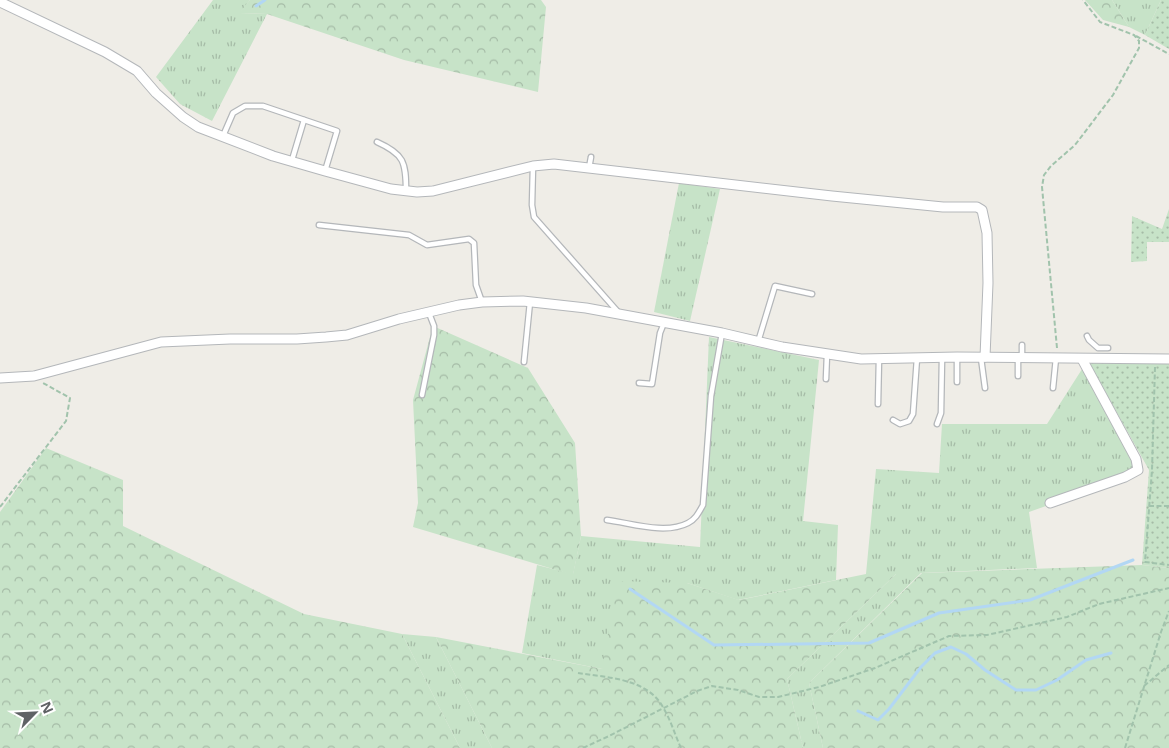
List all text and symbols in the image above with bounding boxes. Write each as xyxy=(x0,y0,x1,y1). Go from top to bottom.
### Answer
north arrow xyxy=(10,688,60,738)
text: N xyxy=(36,698,58,717)

